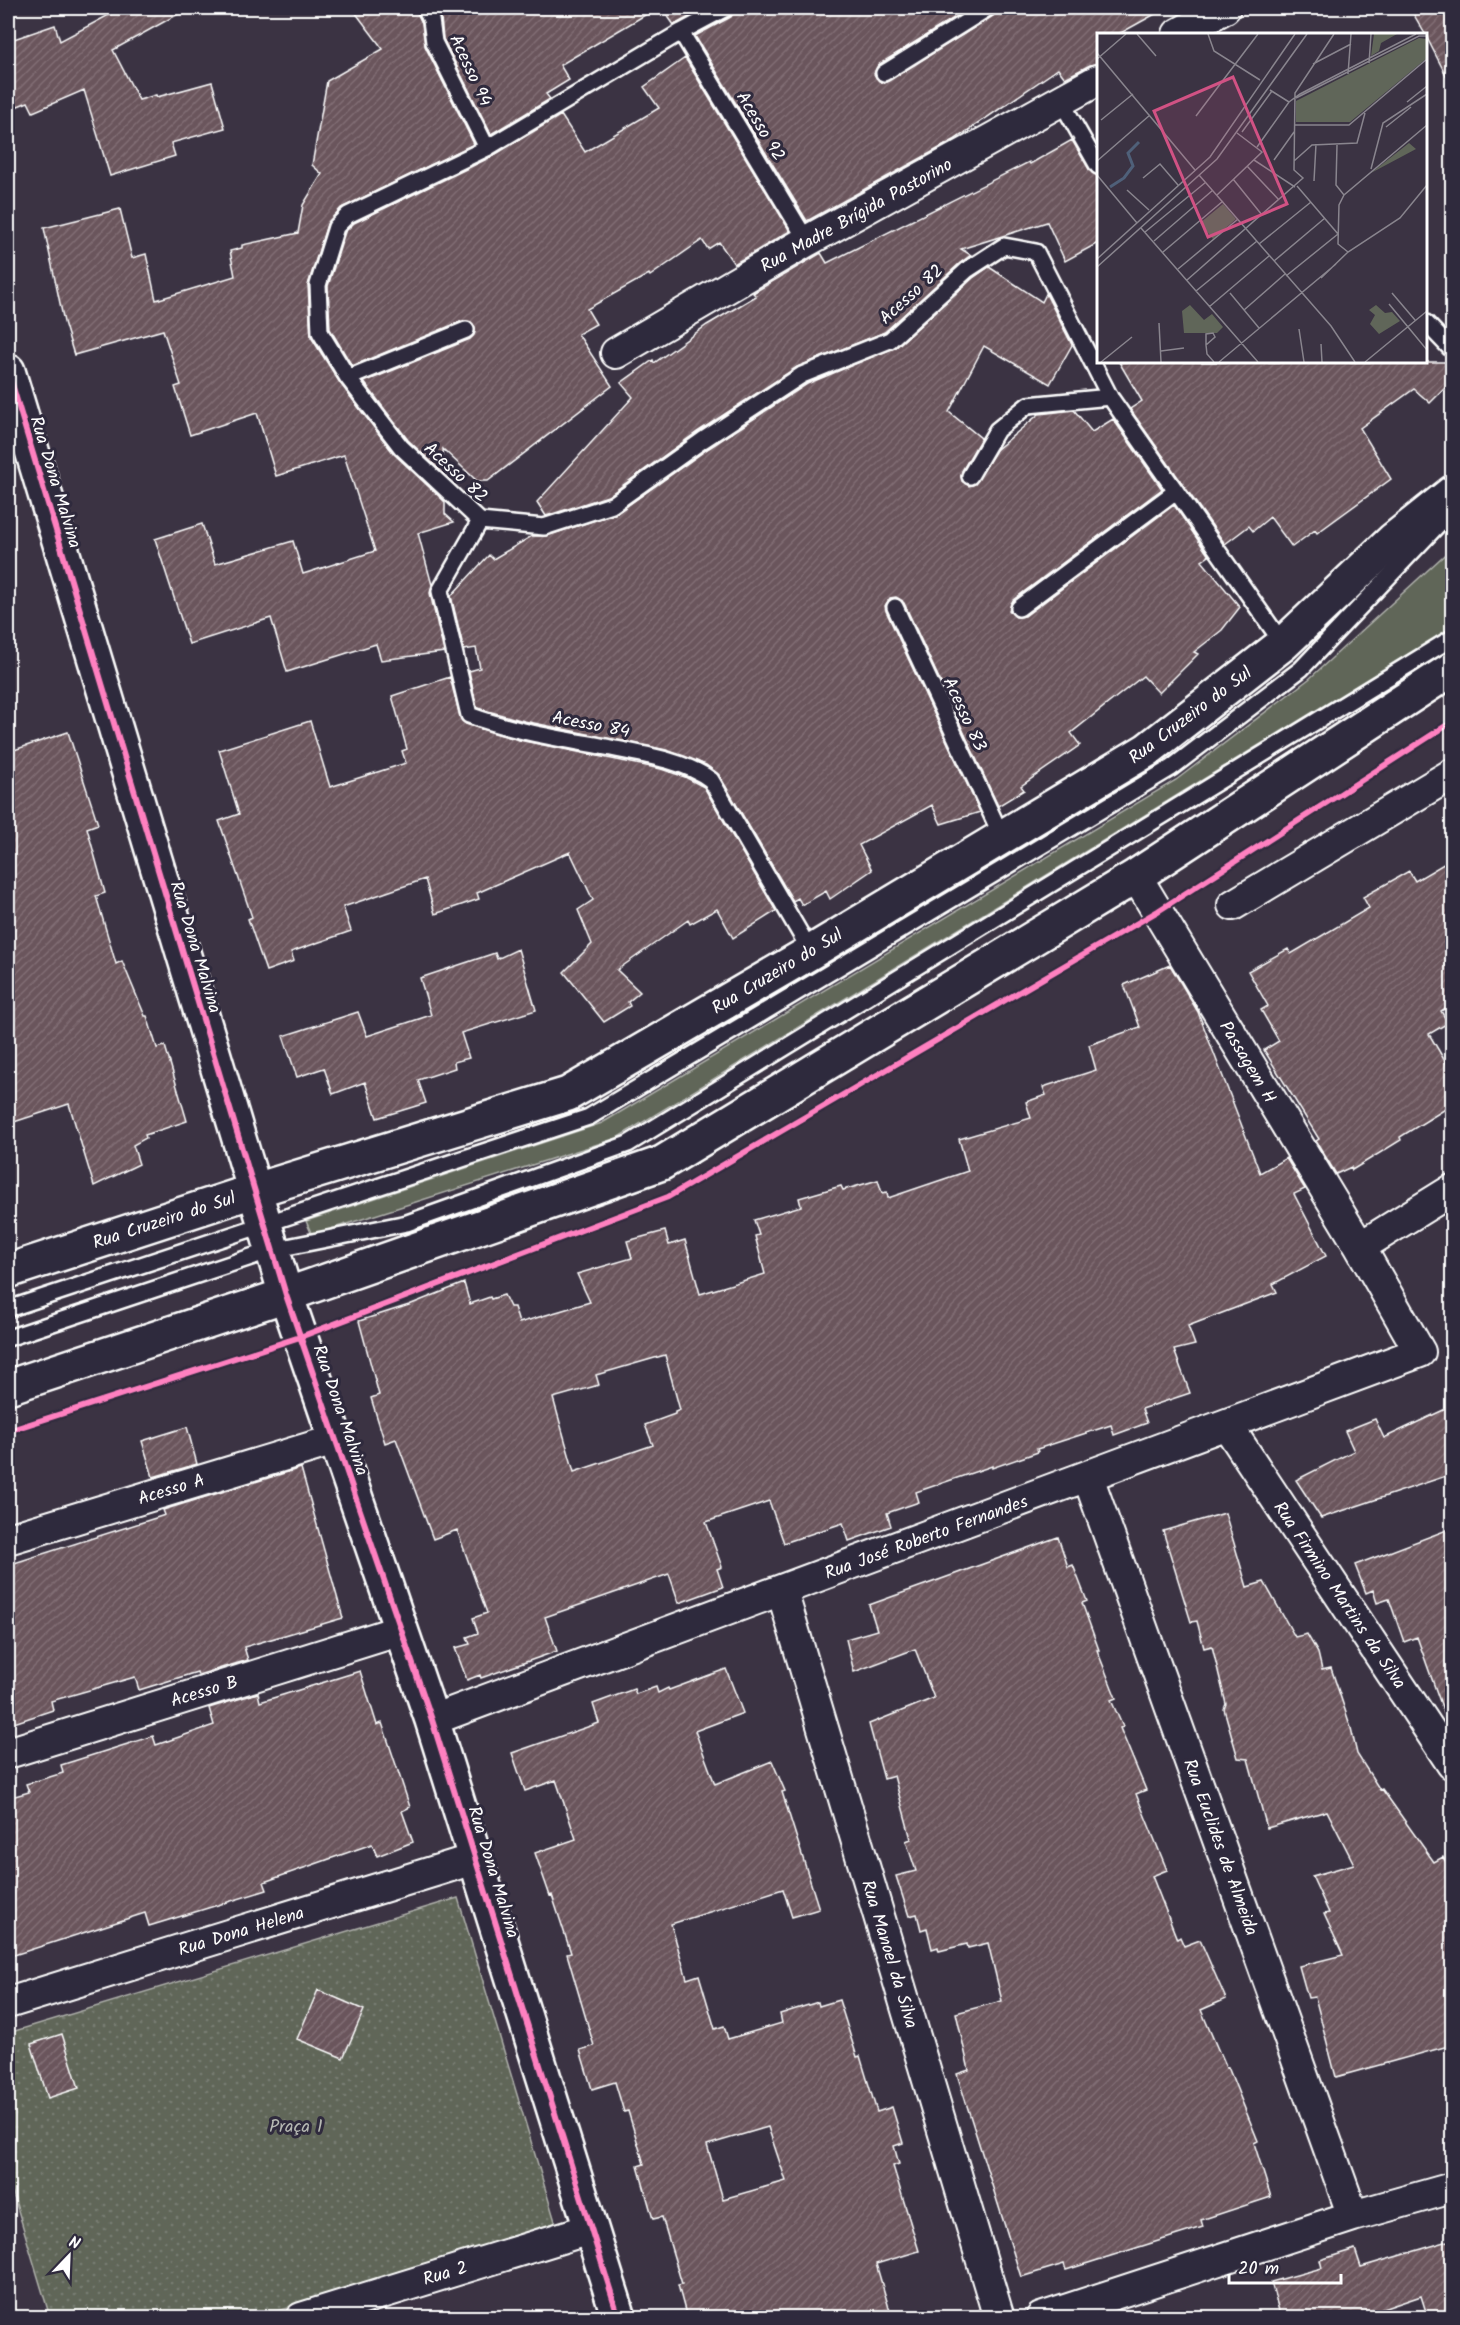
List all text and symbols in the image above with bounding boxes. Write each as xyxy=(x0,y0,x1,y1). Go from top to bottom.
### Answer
street label: Acesso 94 xyxy=(440,30,499,111)
inset map xyxy=(1097,33,1427,363)
street label: Acesso 92 xyxy=(727,86,792,167)
street label: Rua Madre Brígida Pastorino xyxy=(755,151,958,281)
street label: Acesso 82 xyxy=(873,258,951,332)
street label: Rua Dona Malvina xyxy=(21,413,88,552)
street label: Acesso 82 xyxy=(416,436,494,511)
street label: Rua Cruzeiro do Sul xyxy=(1123,659,1260,773)
street label: Acesso 83 xyxy=(934,673,993,757)
street label: Acesso 84 xyxy=(549,704,632,747)
street label: Rua Dona Malvina xyxy=(161,878,228,1017)
street label: Rua Cruzeiro do Sul xyxy=(707,921,850,1023)
street label: Passagem H xyxy=(1211,1016,1283,1110)
street label: Rua Cruzeiro do Sul xyxy=(89,1184,240,1258)
street label: Rua Dona Malvina xyxy=(304,1341,376,1480)
street label: Acesso A xyxy=(134,1467,209,1514)
street label: Rua José Roberto Fernandes xyxy=(821,1488,1033,1589)
street label: Rua Firmino Martins da Silva xyxy=(1265,1496,1413,1696)
street label: Acesso B xyxy=(167,1668,242,1716)
street label: Rua Euclides de Almeida xyxy=(1174,1755,1265,1940)
street label: Rua Dona Malvina xyxy=(459,1803,526,1942)
street label: Rua Manoel da Silva xyxy=(852,1877,925,2032)
street label: Rua Dona Helena xyxy=(175,1899,308,1965)
park label: Praça 1 xyxy=(269,2113,323,2142)
north arrow xyxy=(39,2226,99,2286)
text: N xyxy=(65,2230,84,2257)
scale bar xyxy=(1229,2247,1342,2285)
street label: Rua 2 xyxy=(420,2254,471,2295)
text: 20 m xyxy=(1238,2255,1279,2284)

